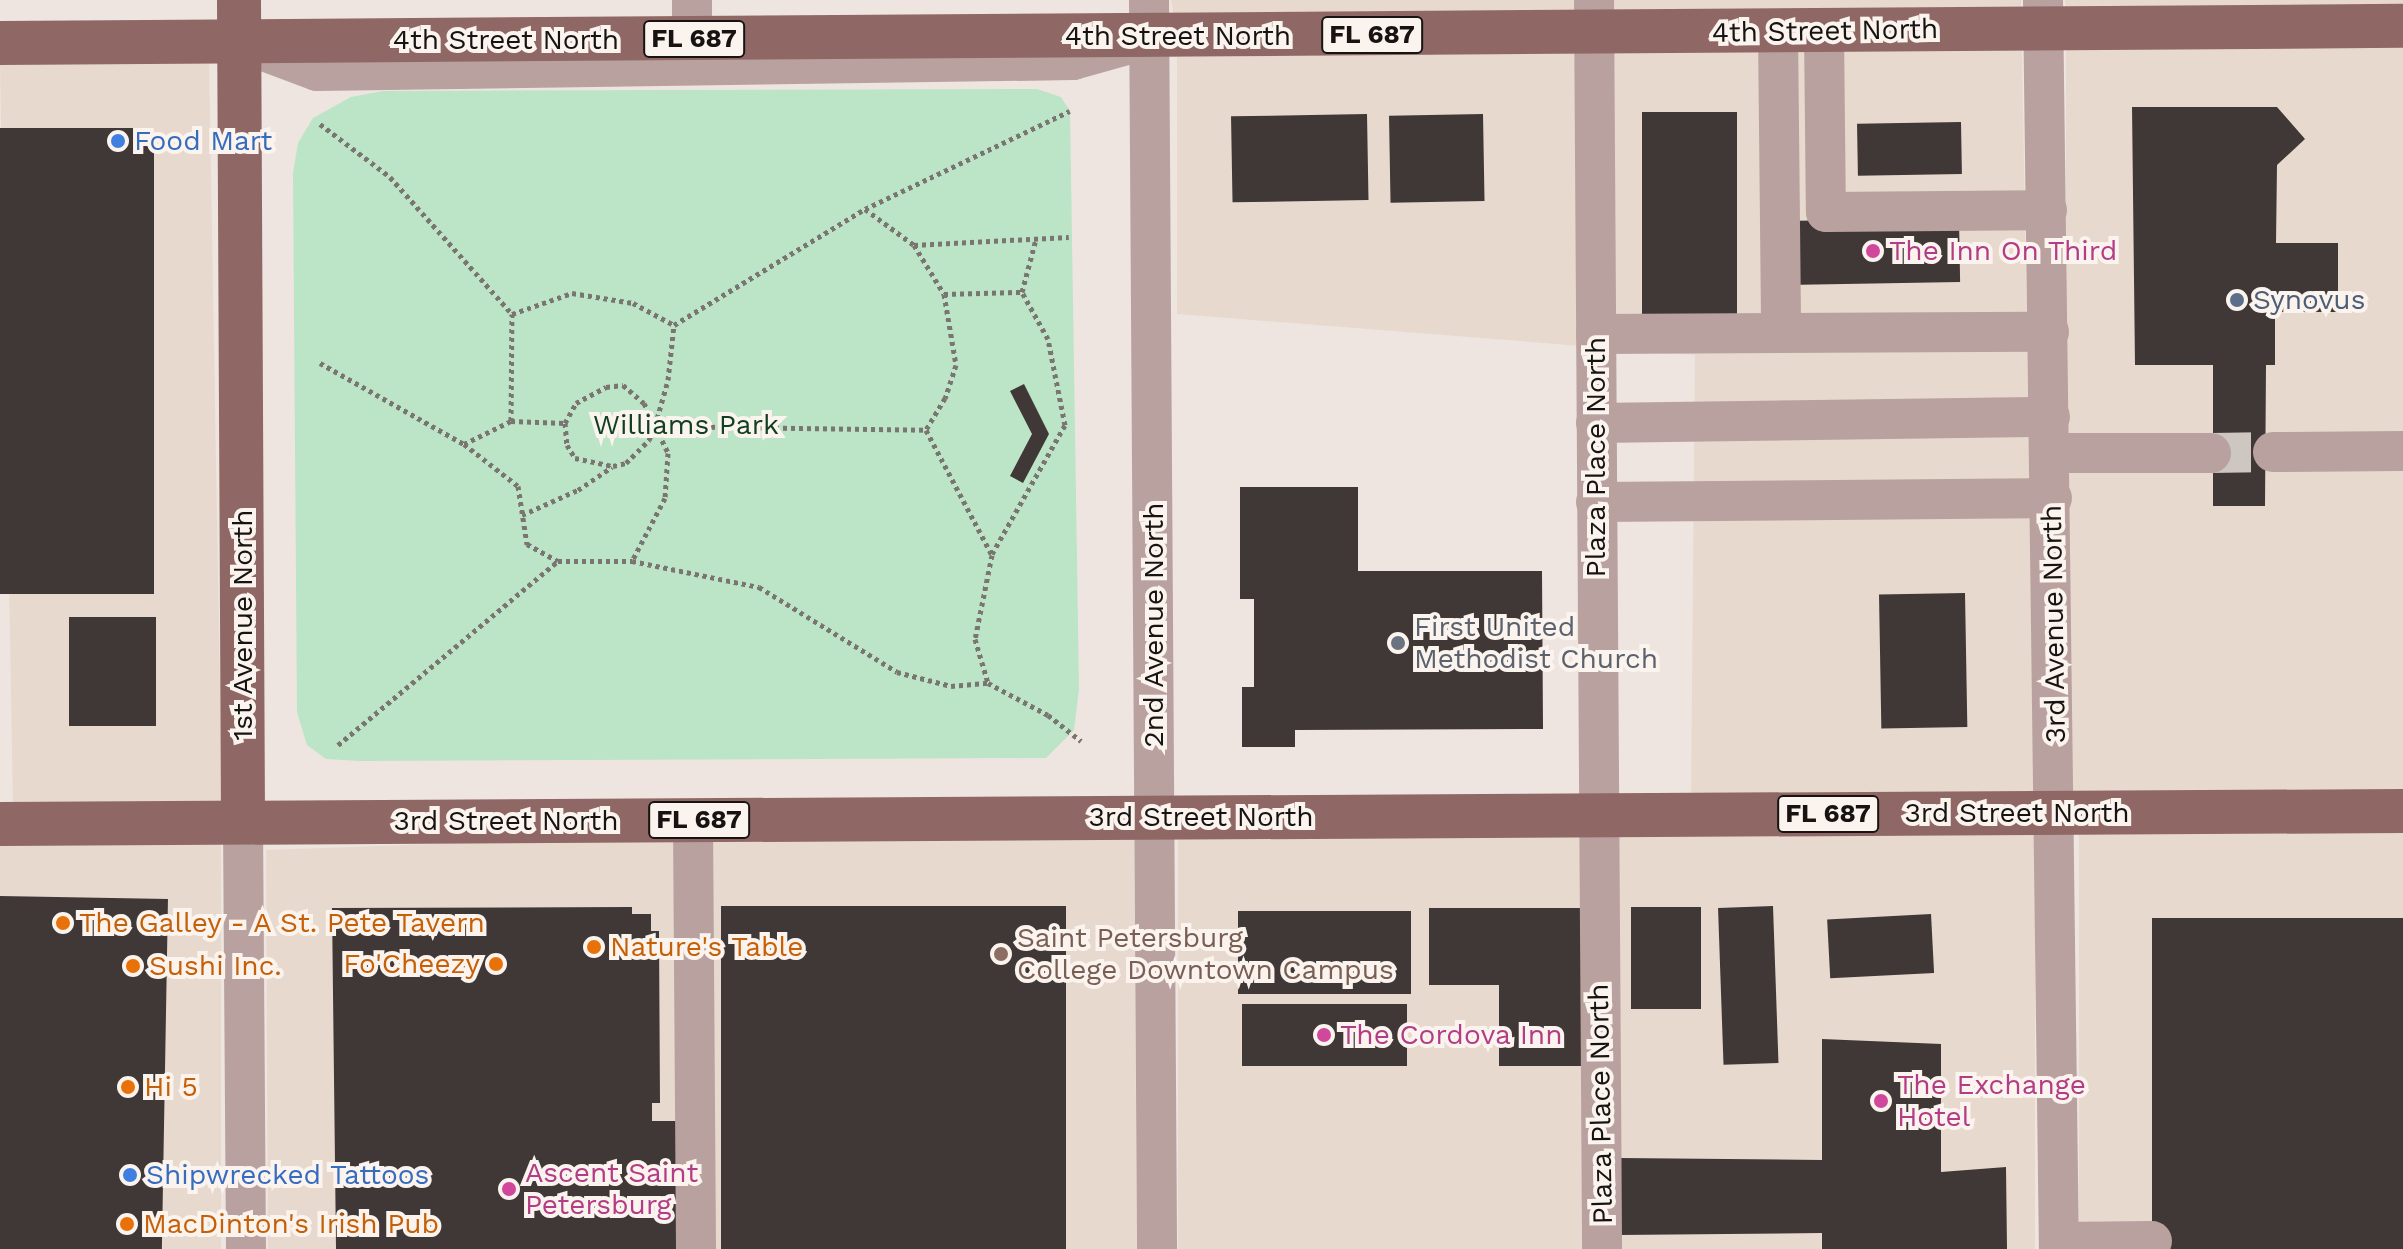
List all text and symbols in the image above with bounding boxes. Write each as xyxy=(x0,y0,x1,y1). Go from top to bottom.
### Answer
street label: 4th Street North xyxy=(1712,12,1938,50)
road number: FL 687 xyxy=(1320,13,1424,57)
road number: FL 687 xyxy=(642,17,746,61)
street label: 4th Street North xyxy=(1065,19,1291,53)
street label: 4th Street North xyxy=(393,23,619,57)
place label: Food Mart xyxy=(134,124,272,158)
marker: Food Mart xyxy=(109,132,127,150)
place label: The Inn On Third xyxy=(1889,234,2118,268)
marker: The Inn On Third xyxy=(1864,242,1882,260)
place label: Synovus xyxy=(2253,283,2365,317)
marker: Synovus xyxy=(2228,291,2246,309)
street label: Plaza Place North xyxy=(1579,336,1613,578)
park label: Williams Park xyxy=(593,408,779,442)
street label: 2nd Avenue North xyxy=(1137,502,1171,748)
street label: 3rd Avenue North xyxy=(2035,504,2073,744)
street label: 1st Avenue North xyxy=(226,509,260,741)
place label: First United Methodist Church xyxy=(1414,610,1658,676)
marker: First United Methodist Church xyxy=(1389,634,1407,652)
road number: FL 687 xyxy=(1776,792,1880,836)
street label: 3rd Street North xyxy=(1904,796,2130,830)
road number: FL 687 xyxy=(647,798,751,842)
street label: 3rd Street North xyxy=(1088,800,1314,834)
street label: 3rd Street North xyxy=(393,804,619,838)
place label: The Galley - A St. Pete Tavern xyxy=(79,906,489,940)
marker: The Galley - A St. Pete Tavern xyxy=(54,914,72,932)
place label: Saint Petersburg College Downtown Campus xyxy=(1017,921,1394,987)
place label: Nature's Table xyxy=(610,930,804,964)
marker: Nature's Table xyxy=(585,938,603,956)
marker: Saint Petersburg College Downtown Campus xyxy=(992,945,1010,963)
place label: Fo'Cheezy xyxy=(343,947,480,981)
place label: Sushi Inc. xyxy=(149,949,282,983)
marker: Fo'Cheezy xyxy=(487,955,505,973)
marker: Sushi Inc. xyxy=(124,957,142,975)
street label: Plaza Place North xyxy=(1582,983,1620,1225)
place label: The Cordova Inn xyxy=(1340,1018,1563,1052)
marker: The Cordova Inn xyxy=(1315,1026,1333,1044)
place label: The Exchange Hotel xyxy=(1897,1068,2086,1134)
place label: Hi 5 xyxy=(144,1070,198,1104)
marker: Hi 5 xyxy=(119,1078,137,1096)
marker: The Exchange Hotel xyxy=(1872,1092,1890,1110)
place label: Ascent Saint Petersburg xyxy=(525,1156,698,1222)
place label: Shipwrecked Tattoos xyxy=(146,1158,430,1192)
marker: Shipwrecked Tattoos xyxy=(121,1166,139,1184)
marker: Ascent Saint Petersburg xyxy=(500,1180,518,1198)
place label: MacDinton's Irish Pub xyxy=(143,1207,439,1241)
marker: MacDinton's Irish Pub xyxy=(118,1215,136,1233)

